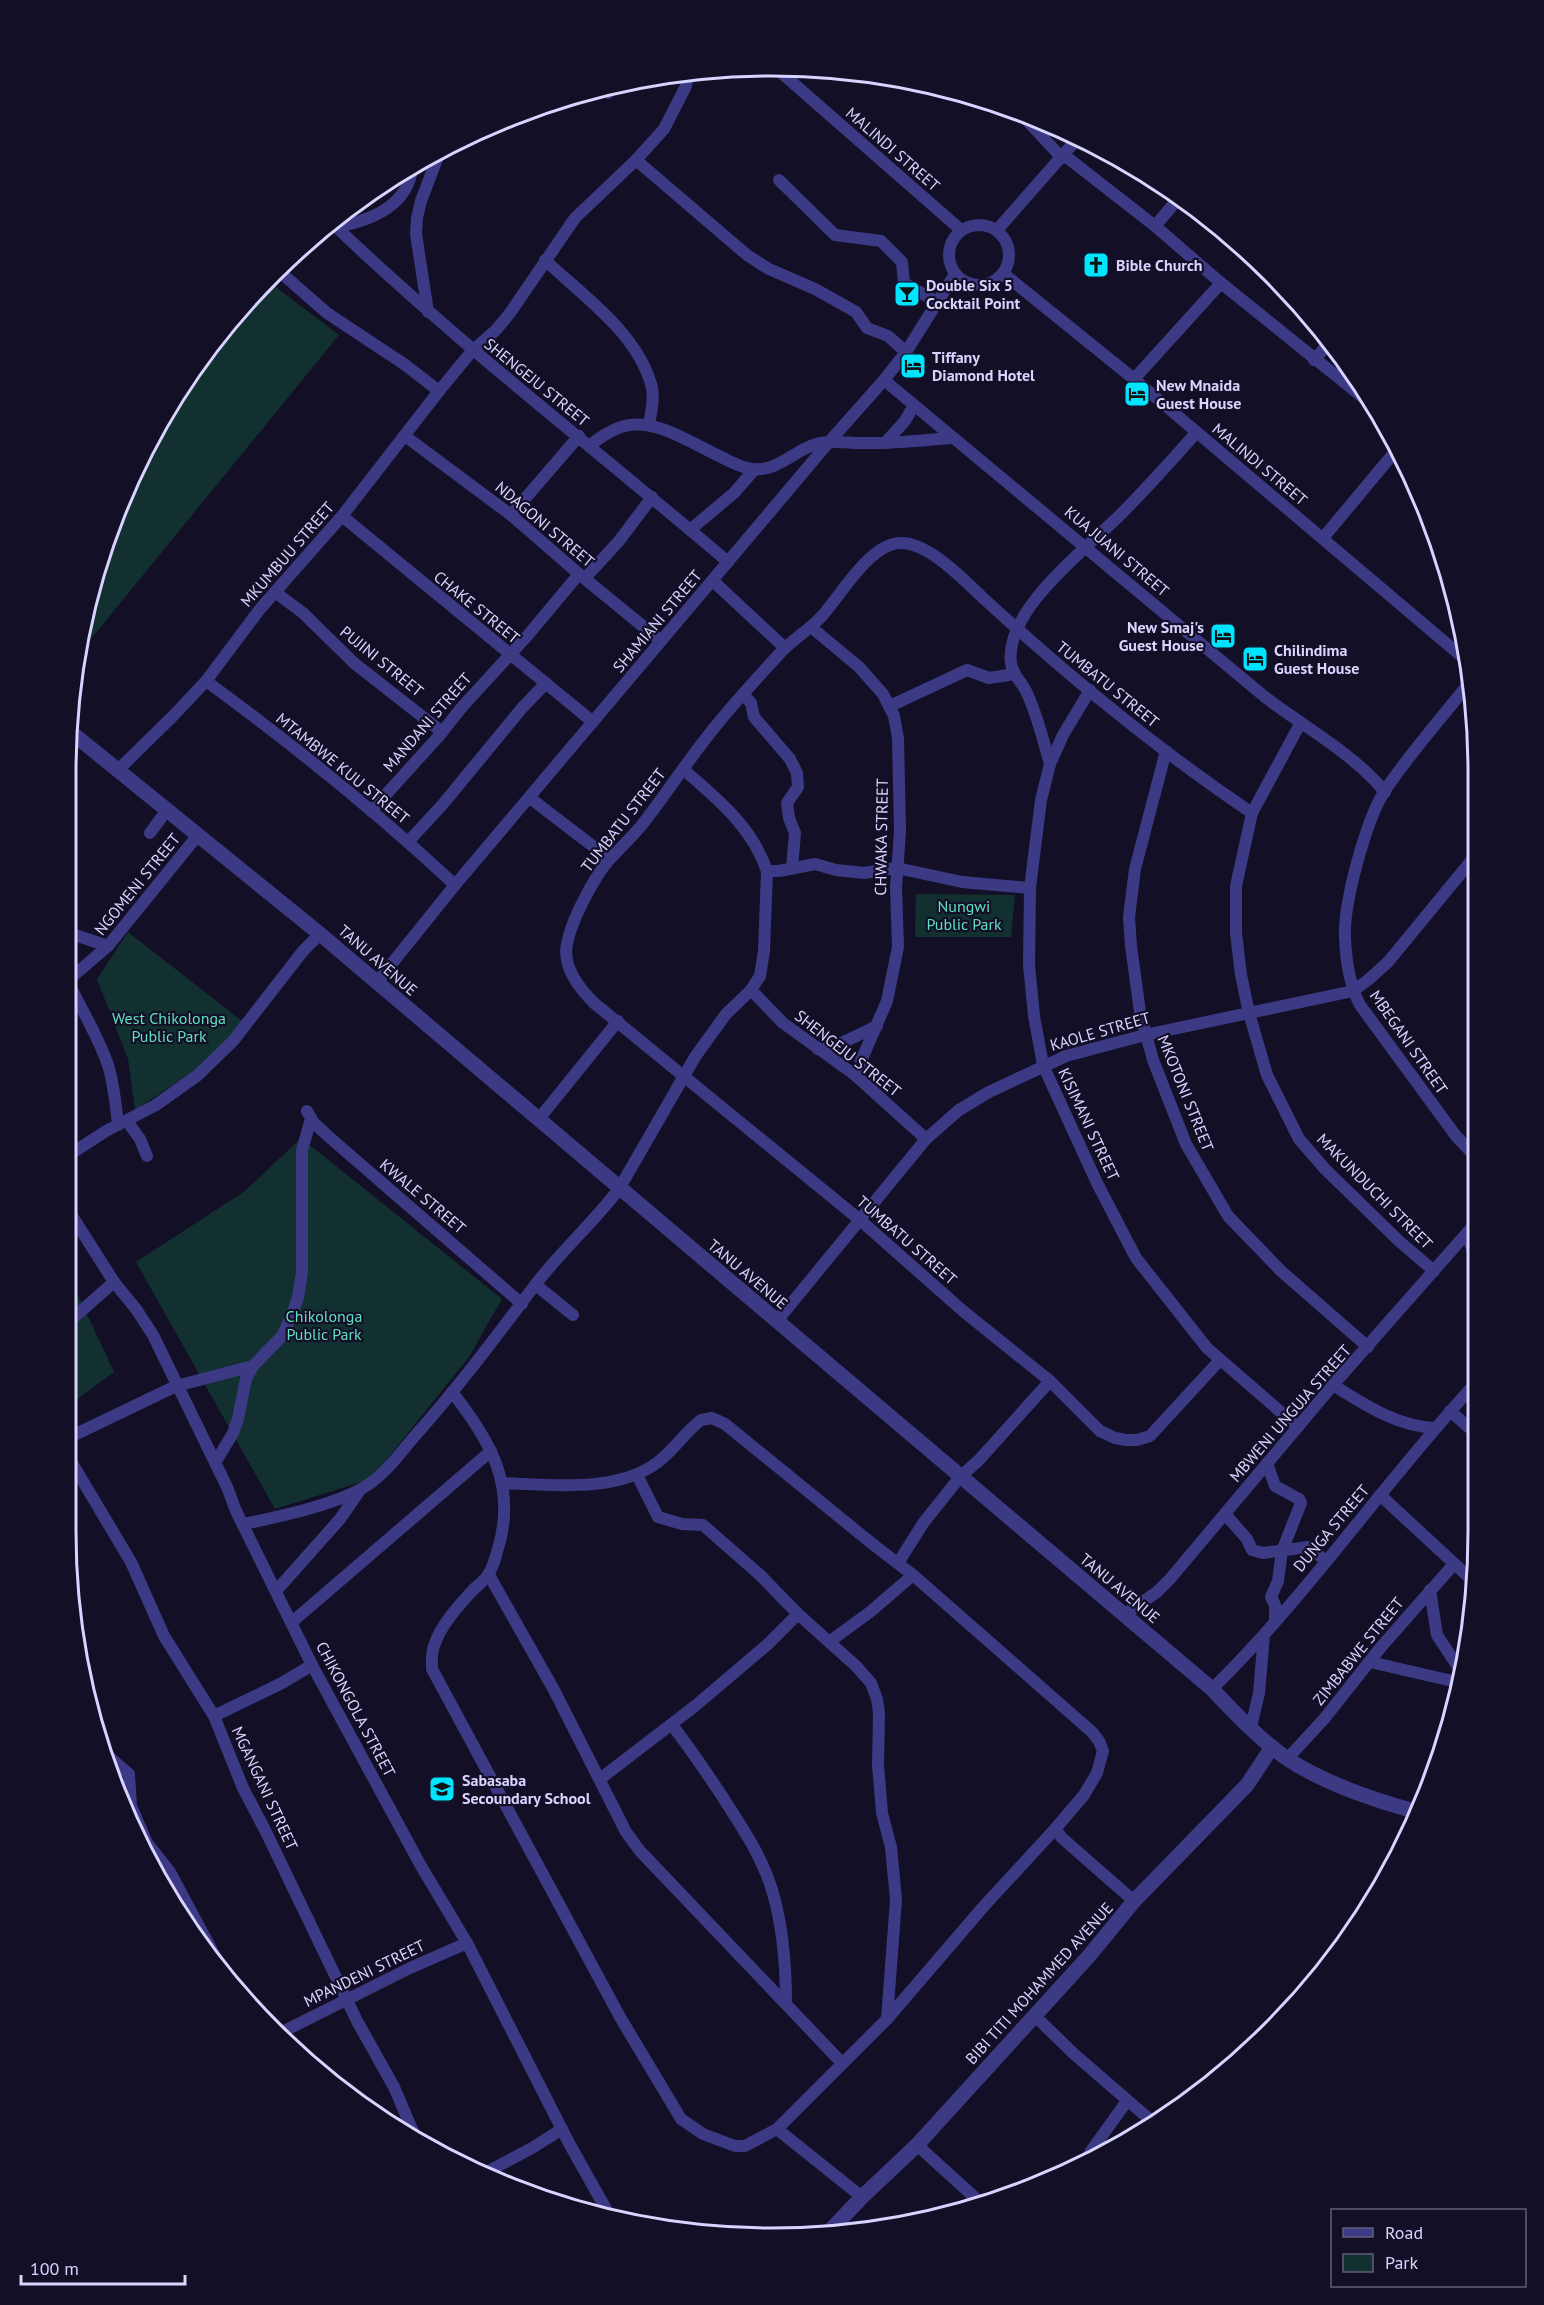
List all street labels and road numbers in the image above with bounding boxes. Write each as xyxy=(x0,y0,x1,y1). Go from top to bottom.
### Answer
street label: MALINDI STREET xyxy=(842,103,944,195)
street label: SHENGEJU STREET xyxy=(480,334,594,431)
street label: MALINDI STREET xyxy=(1208,418,1312,510)
street label: NDAGONI STREET xyxy=(491,477,599,571)
street label: MKUMBUU STREET xyxy=(236,497,338,611)
street label: KUA JUANI STREET xyxy=(1061,501,1173,601)
street label: SHAMIANI STREET xyxy=(608,565,706,676)
street label: CHAKE STREET xyxy=(430,566,524,648)
street label: PUJINI STREET xyxy=(336,621,428,701)
street label: TUMBATU STREET xyxy=(1053,637,1163,732)
street label: MANDANI STREET xyxy=(379,668,476,776)
street label: MTAMBWE KUU STREET xyxy=(272,708,414,828)
street label: TUMBATU STREET xyxy=(576,764,670,876)
street label: CHWAKA STREET xyxy=(870,778,892,896)
street label: NGOMENI STREET xyxy=(90,829,184,939)
street label: TANU AVENUE xyxy=(334,920,422,1000)
street label: MBEGANI STREET xyxy=(1366,986,1452,1098)
street label: SHENGEJU STREET xyxy=(791,1005,905,1101)
street label: KAOLE STREET xyxy=(1048,1007,1152,1055)
street label: MKOTONI STREET xyxy=(1154,1032,1218,1154)
street label: KISIMANI STREET xyxy=(1054,1064,1124,1184)
street label: MAKUNDUCHI STREET xyxy=(1313,1129,1437,1253)
street label: KWALE STREET xyxy=(376,1154,470,1238)
street label: TUMBATU STREET xyxy=(853,1191,961,1289)
street label: TANU AVENUE xyxy=(704,1235,792,1313)
street label: MBWENI UNGUJA STREET xyxy=(1225,1340,1355,1486)
street label: DUNGA STREET xyxy=(1289,1480,1373,1576)
street label: TANU AVENUE xyxy=(1076,1549,1164,1627)
street label: ZIMBABWE STREET xyxy=(1308,1593,1408,1709)
street label: CHIKONGOLA STREET xyxy=(312,1638,400,1780)
street label: MGANGANI STREET xyxy=(228,1723,303,1853)
street label: BIBI TITI MOHAMMED AVENUE xyxy=(961,1898,1117,2068)
street label: MPANDENI STREET xyxy=(300,1935,428,2011)

